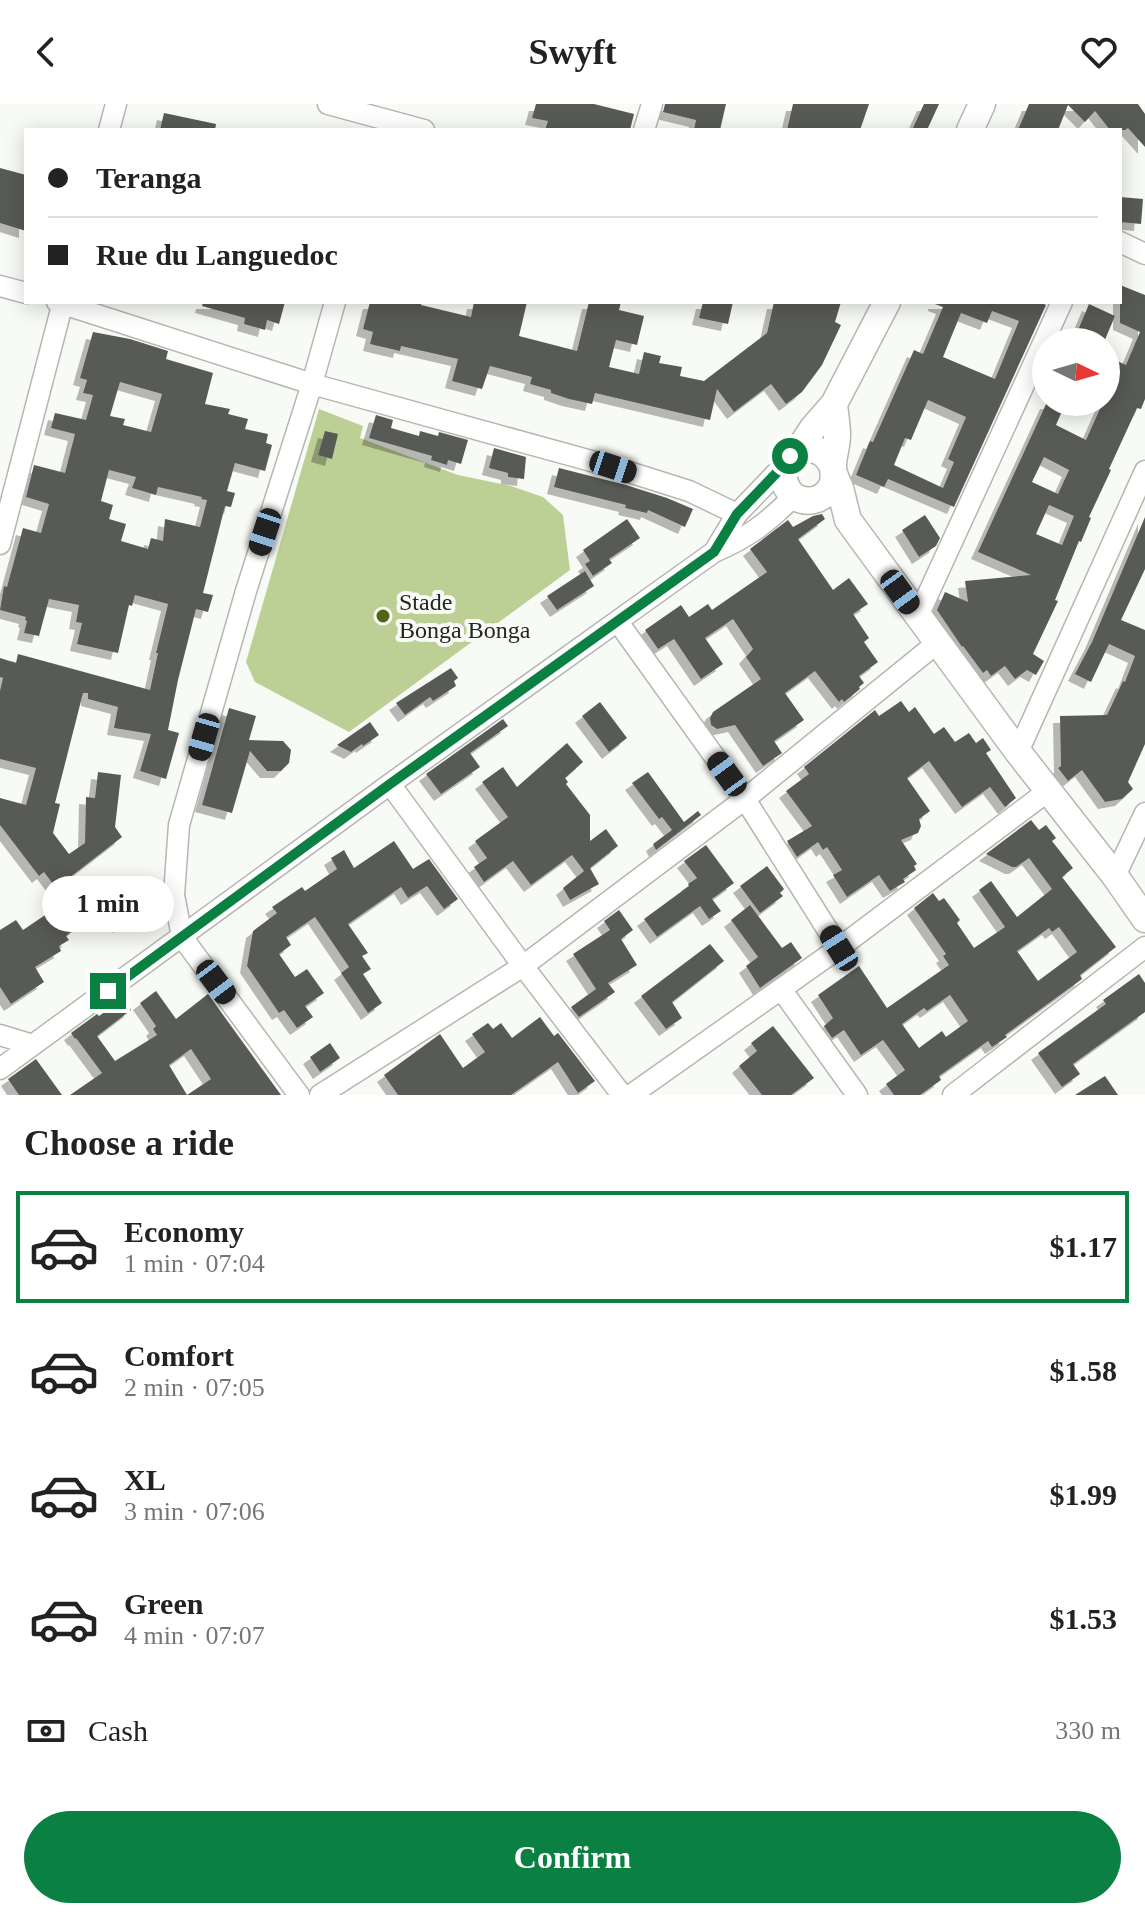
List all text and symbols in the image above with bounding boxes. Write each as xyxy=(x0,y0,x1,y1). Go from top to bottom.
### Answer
icon: back xyxy=(24,30,68,74)
icon: heart xyxy=(1077,30,1121,74)
text: Swyft xyxy=(529,32,617,72)
text: Teranga xyxy=(96,161,202,194)
text: Rue du Languedoc xyxy=(96,238,338,271)
north arrow xyxy=(1032,328,1120,416)
map controls xyxy=(1032,328,1120,416)
route start xyxy=(772,438,808,474)
car xyxy=(586,448,640,486)
car xyxy=(246,505,284,559)
car xyxy=(876,566,924,618)
place label: Stade Bonga Bonga xyxy=(399,589,531,643)
marker: Stade Bonga Bonga xyxy=(374,607,392,625)
car xyxy=(186,711,222,763)
car xyxy=(703,748,751,800)
callout: 1 min xyxy=(42,875,174,931)
text: 1 min xyxy=(77,889,139,918)
car xyxy=(816,921,862,975)
car xyxy=(192,956,240,1008)
route end xyxy=(90,973,126,1009)
text: Choose a ride xyxy=(24,1123,234,1163)
icon: car xyxy=(28,1211,100,1283)
text: Economy xyxy=(124,1215,244,1248)
text: $1.17 xyxy=(1050,1230,1117,1263)
text: 1 min · 07:04 xyxy=(124,1249,265,1278)
icon: car xyxy=(28,1335,100,1407)
text: Comfort xyxy=(124,1339,234,1372)
text: $1.58 xyxy=(1050,1354,1117,1387)
text: 2 min · 07:05 xyxy=(124,1373,265,1402)
icon: car xyxy=(28,1459,100,1531)
text: XL xyxy=(124,1463,166,1496)
text: $1.99 xyxy=(1050,1478,1117,1511)
text: 3 min · 07:06 xyxy=(124,1497,265,1526)
icon: car xyxy=(28,1583,100,1655)
text: Green xyxy=(124,1587,203,1620)
text: $1.53 xyxy=(1050,1602,1117,1635)
text: 4 min · 07:07 xyxy=(124,1621,265,1650)
icon: cash xyxy=(24,1709,68,1753)
text: Cash xyxy=(88,1714,148,1747)
text: 330 m xyxy=(1055,1716,1121,1745)
button: Confirm xyxy=(24,1811,1121,1903)

